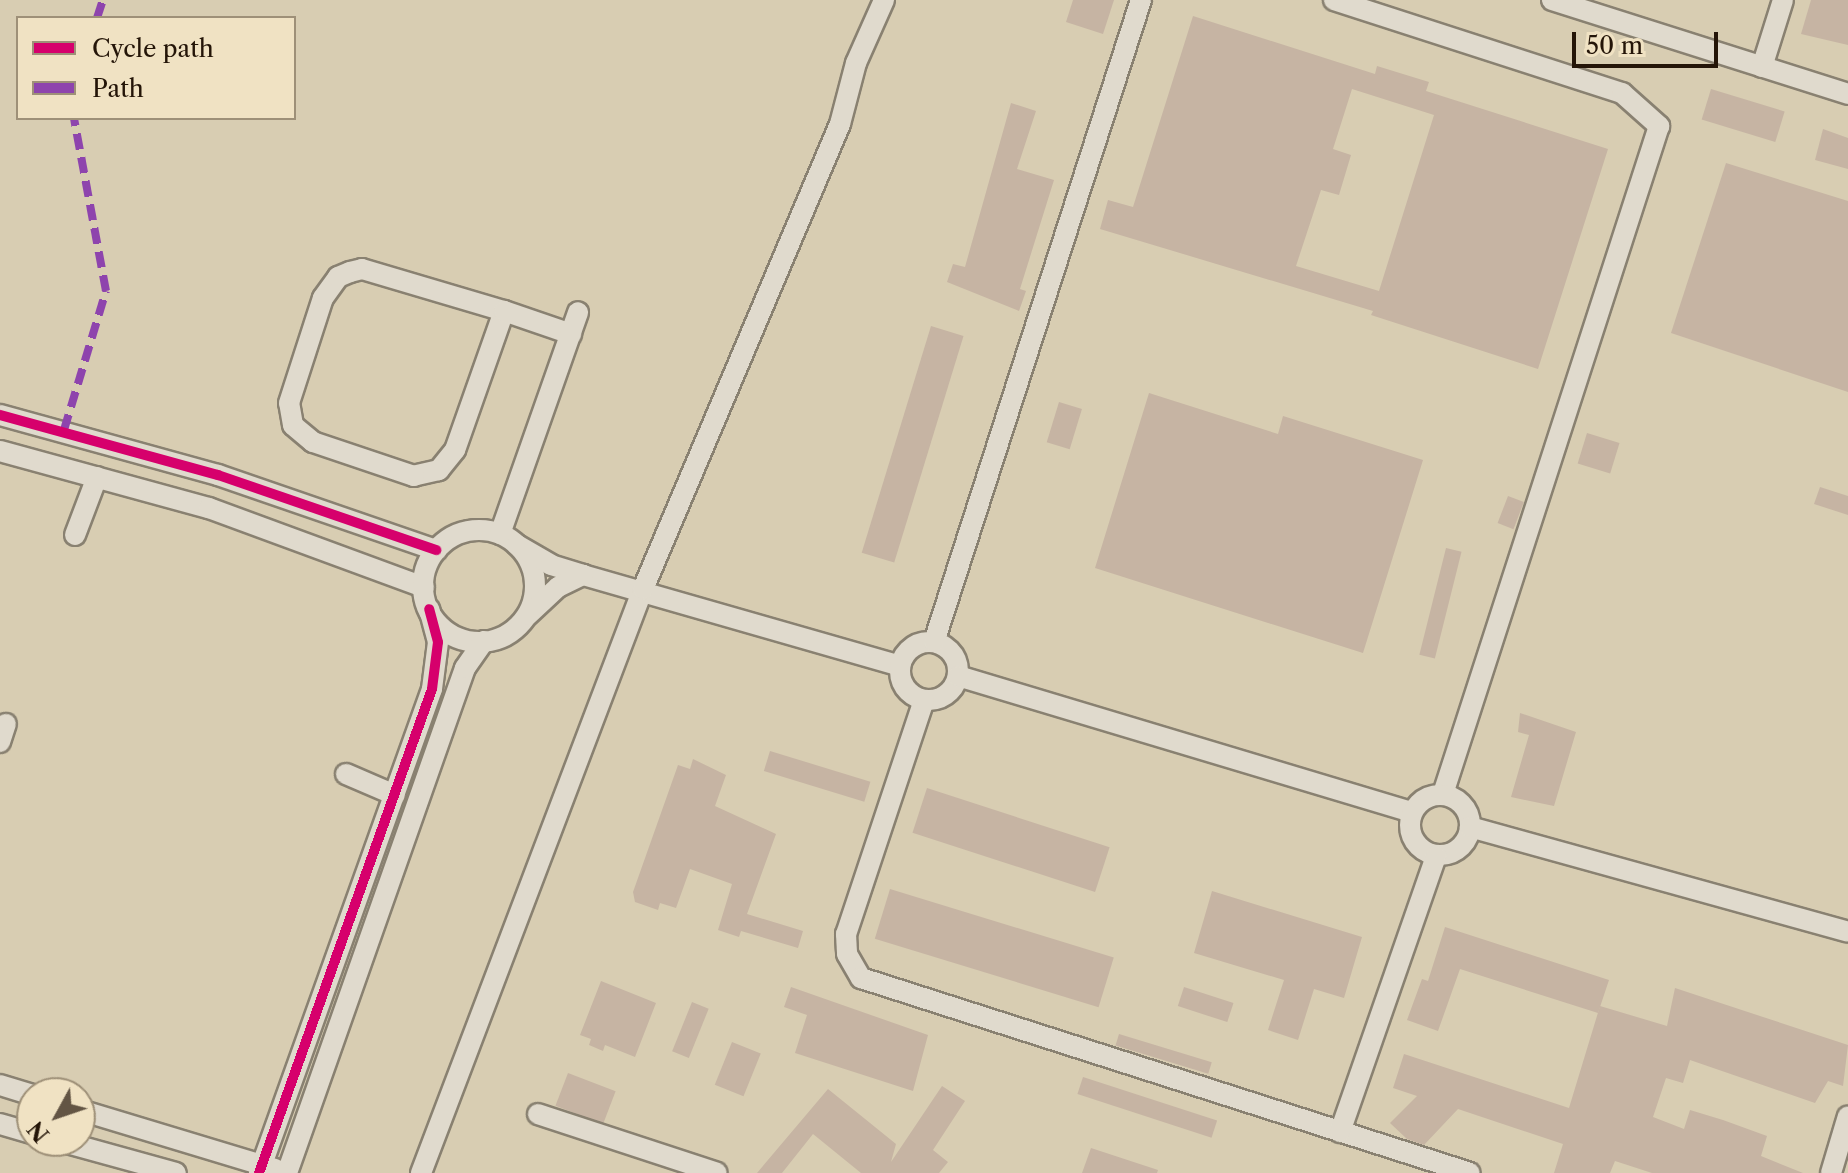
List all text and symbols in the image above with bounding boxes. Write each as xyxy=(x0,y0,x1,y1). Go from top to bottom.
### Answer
legend xyxy=(16,16,296,120)
scale bar xyxy=(1576,16,1722,66)
text: 50 m xyxy=(1586,31,1643,60)
text: Cycle path xyxy=(92,34,214,63)
text: Path xyxy=(92,74,144,103)
north arrow xyxy=(16,1077,96,1157)
text: N xyxy=(22,1115,55,1147)

